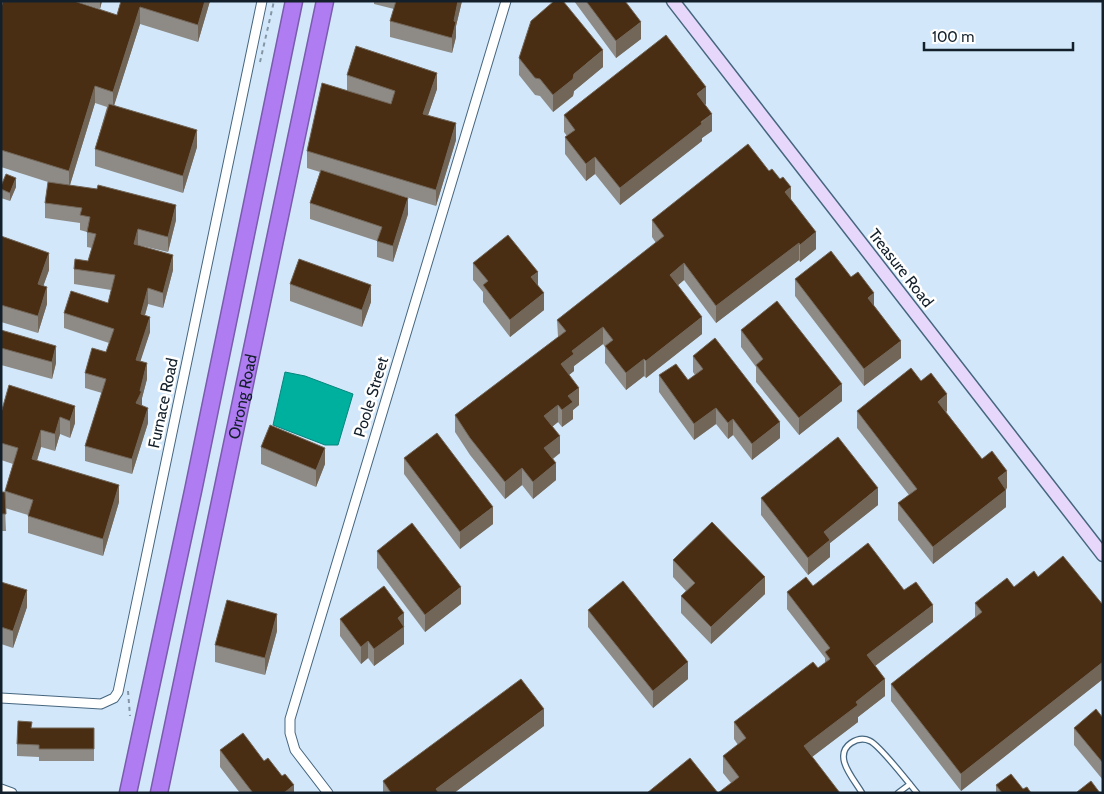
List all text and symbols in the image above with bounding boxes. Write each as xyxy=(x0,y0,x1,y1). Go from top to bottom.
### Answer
scale bar xyxy=(924,20,1073,52)
text: 100 m xyxy=(932,28,974,46)
street label: Treasure Road xyxy=(865,225,937,311)
street label: Orrong Road xyxy=(224,352,260,441)
street label: Poole Street xyxy=(350,354,392,440)
street label: Furnace Road xyxy=(144,356,182,450)

